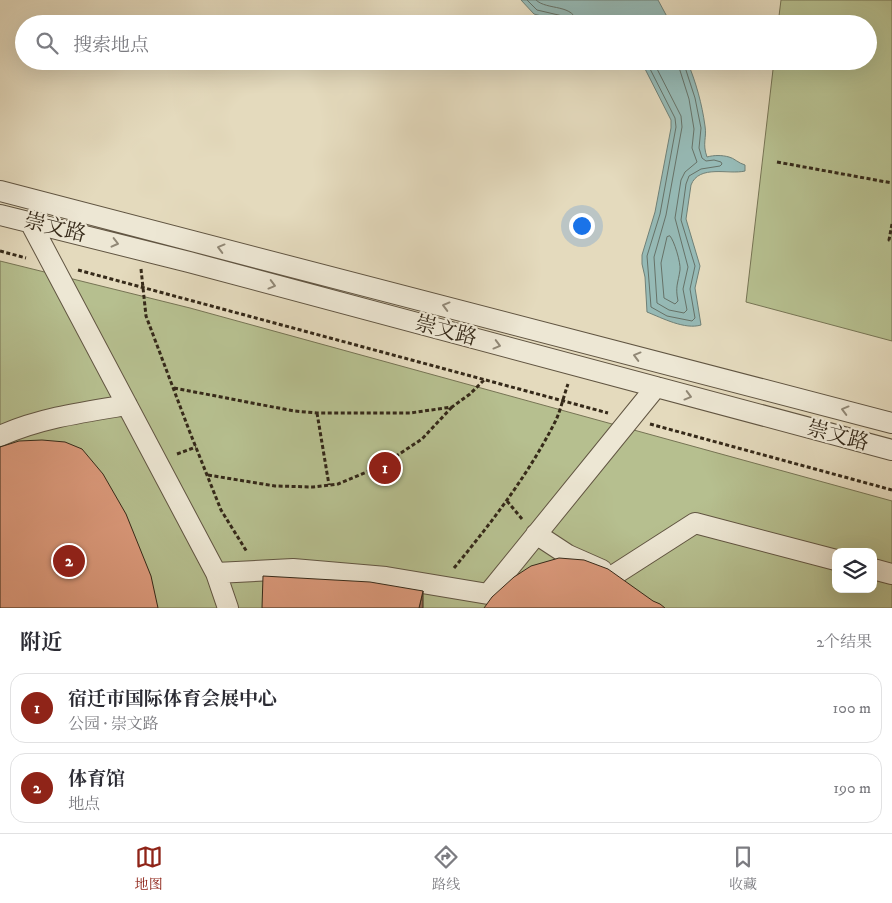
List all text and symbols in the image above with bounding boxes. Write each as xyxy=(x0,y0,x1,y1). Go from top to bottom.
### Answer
search box xyxy=(15,15,877,70)
icon: search xyxy=(33,29,61,57)
text: 搜索地点 xyxy=(73,34,149,57)
street label: 崇文路 xyxy=(21,208,89,248)
your location xyxy=(569,213,595,239)
one-way arrow xyxy=(111,237,120,248)
one-way arrow xyxy=(217,243,225,253)
one-way arrow xyxy=(268,279,276,289)
one-way arrow xyxy=(441,301,450,312)
street label: 崇文路 xyxy=(412,310,480,352)
one-way arrow xyxy=(492,339,501,349)
one-way arrow xyxy=(632,351,641,362)
one-way arrow xyxy=(683,390,691,400)
one-way arrow xyxy=(840,405,849,416)
street label: 崇文路 xyxy=(804,415,872,457)
pin: 1 xyxy=(369,449,401,487)
pin: 2 xyxy=(53,542,85,580)
map controls xyxy=(832,548,877,593)
button: layers xyxy=(832,548,877,593)
text: 附近 xyxy=(20,630,62,656)
text: 2个结果 xyxy=(816,632,872,652)
text: 宿迁市国际体育会展中心 xyxy=(68,688,277,711)
text: 1 xyxy=(34,698,40,718)
text: 100 m xyxy=(833,698,871,718)
text: 公园 · 崇文路 xyxy=(68,714,159,734)
text: 体育馆 xyxy=(68,768,125,791)
text: 2 xyxy=(33,778,41,798)
text: 190 m xyxy=(833,778,871,798)
text: 地点 xyxy=(68,794,100,814)
tab: 地图 xyxy=(135,843,163,894)
tab: 路线 xyxy=(432,843,460,894)
tab: 收藏 xyxy=(729,843,757,894)

